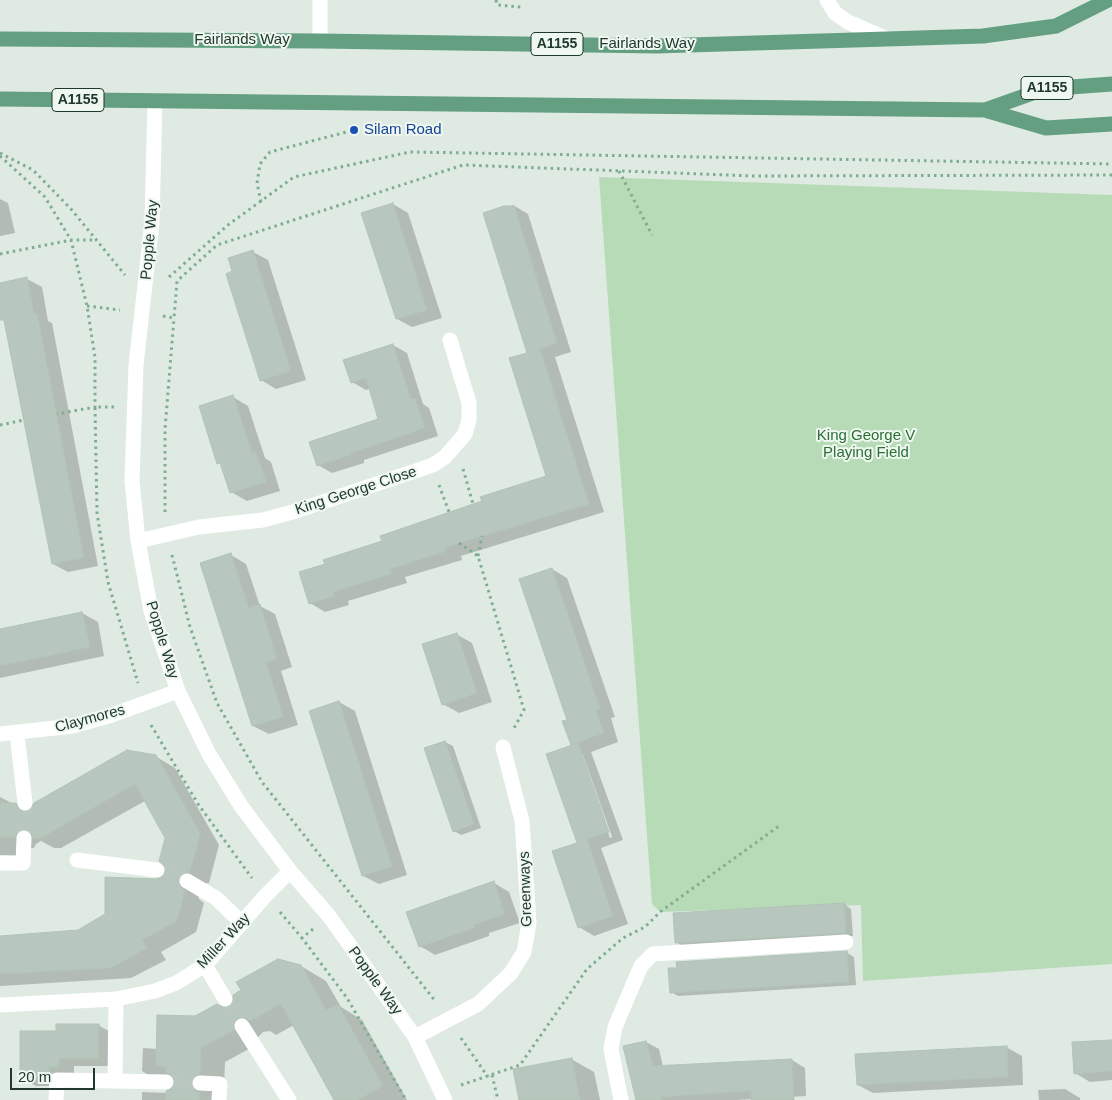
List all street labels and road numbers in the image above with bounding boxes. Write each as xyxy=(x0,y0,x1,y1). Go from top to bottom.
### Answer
street label: Fairlands Way xyxy=(194,31,290,49)
road number: A1155 xyxy=(531,33,583,56)
street label: Fairlands Way xyxy=(599,35,695,53)
road number: A1155 xyxy=(1021,76,1073,100)
road number: A1155 xyxy=(52,88,104,112)
street label: Popple Way xyxy=(138,199,162,281)
street label: King George Close xyxy=(293,463,419,519)
street label: Popple Way xyxy=(142,599,182,681)
street label: Claymores xyxy=(53,701,127,737)
street label: Greenways xyxy=(516,851,536,927)
street label: Miller Way xyxy=(194,909,254,973)
street label: Popple Way xyxy=(344,943,406,1019)

